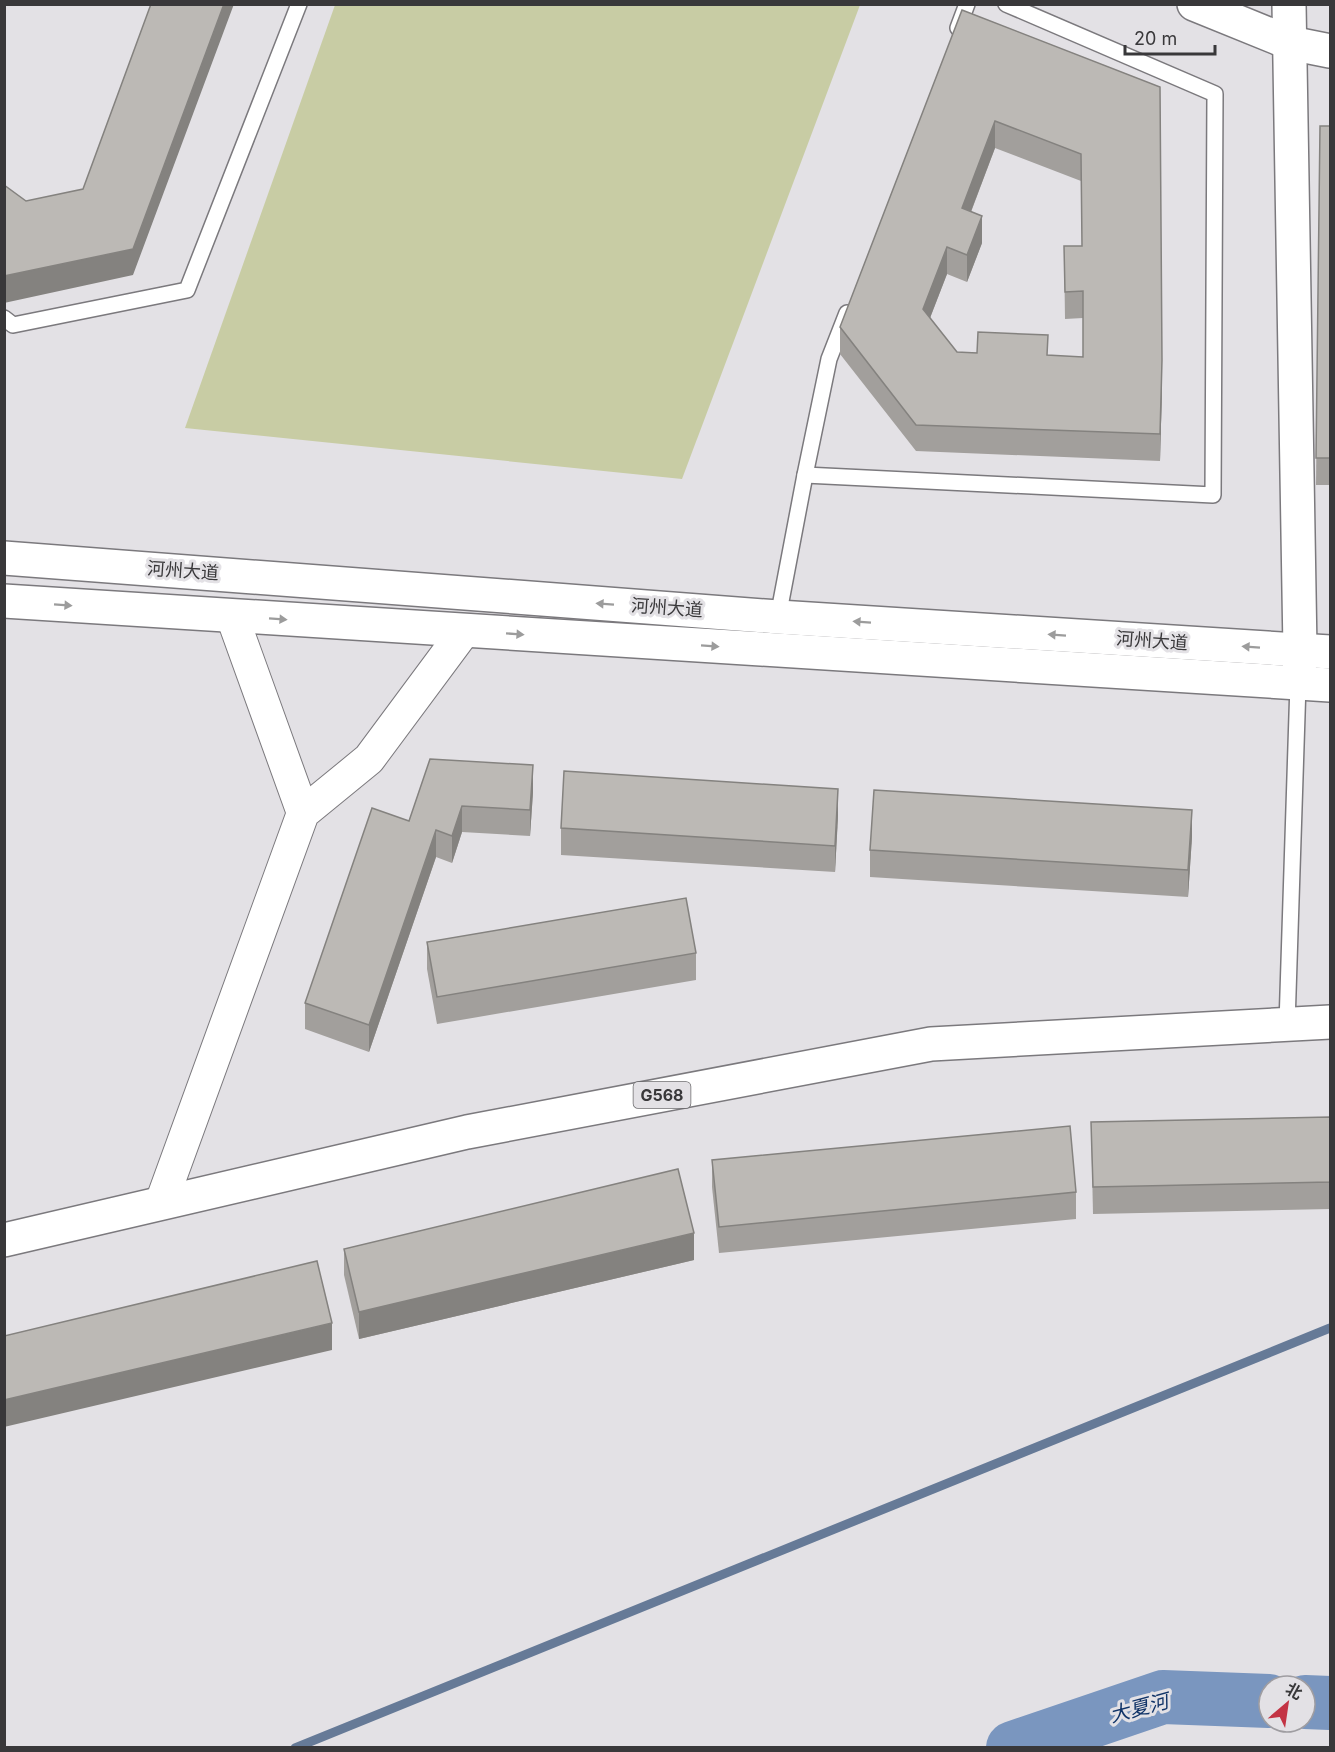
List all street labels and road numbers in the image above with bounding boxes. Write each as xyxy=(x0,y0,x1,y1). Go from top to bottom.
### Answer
street label: 河州大道 xyxy=(146,558,220,583)
street label: 河州大道 xyxy=(630,595,704,620)
street label: 河州大道 xyxy=(1115,628,1189,653)
road number: G568 xyxy=(634,1082,690,1108)

